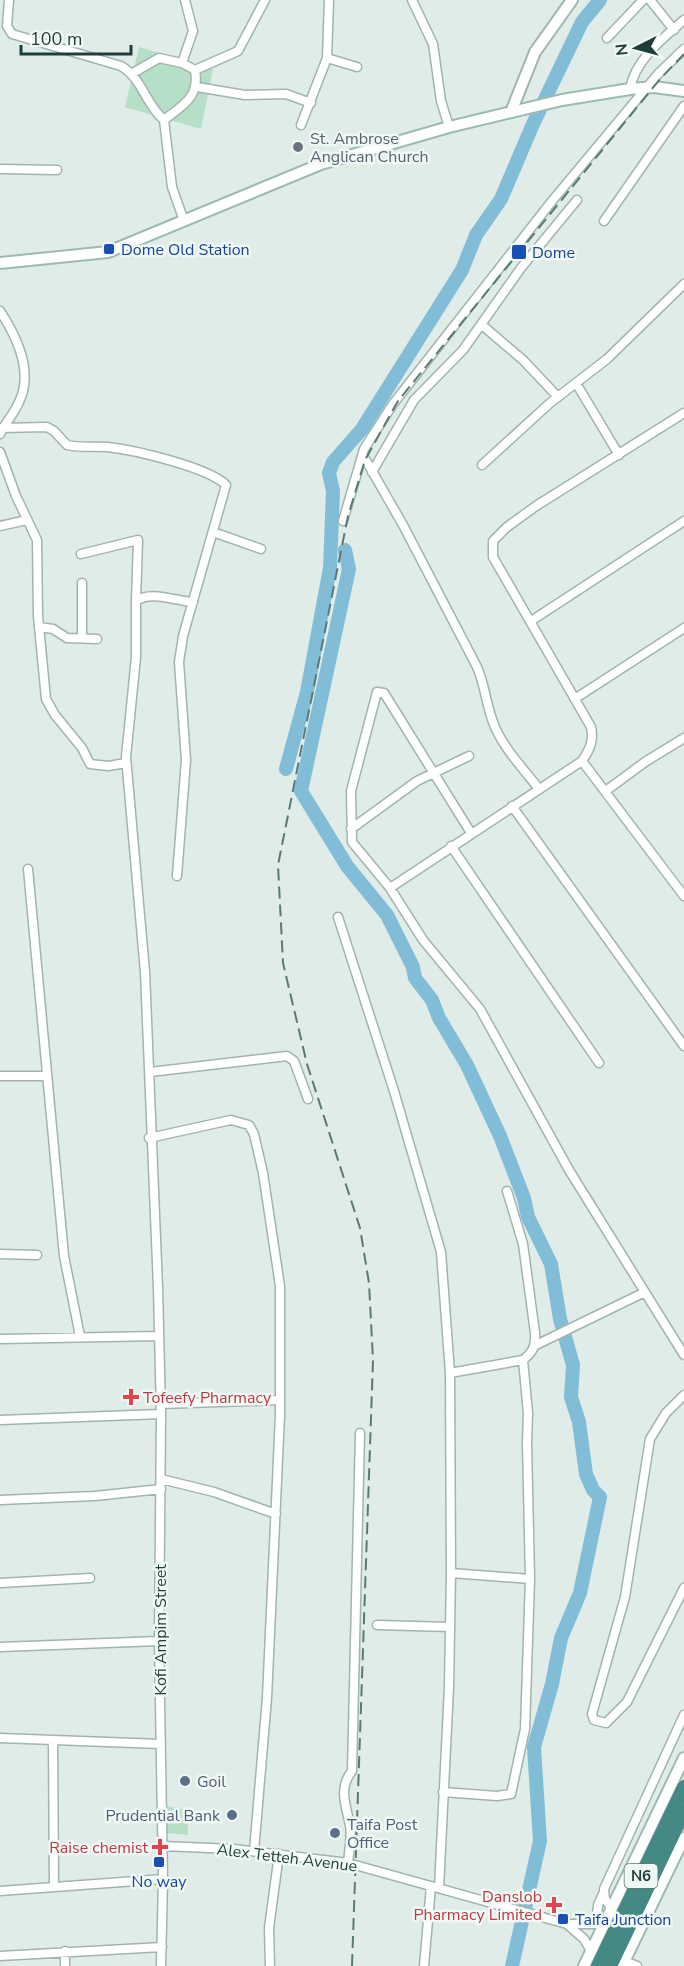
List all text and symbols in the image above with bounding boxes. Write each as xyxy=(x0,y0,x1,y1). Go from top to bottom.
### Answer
scale bar xyxy=(21,18,130,56)
north arrow xyxy=(606,18,666,78)
text: 100 m xyxy=(30,27,82,51)
text: N xyxy=(611,42,634,57)
place label: St. Ambrose Anglican Church xyxy=(310,128,429,168)
marker: St. Ambrose Anglican Church xyxy=(291,140,305,154)
place label: Dome Old Station xyxy=(121,239,250,261)
marker: Dome Old Station xyxy=(102,242,116,256)
place label: Dome xyxy=(532,242,575,264)
marker: Dome xyxy=(510,243,528,261)
place label: Tofeefy Pharmacy xyxy=(143,1387,272,1409)
marker: Tofeefy Pharmacy xyxy=(124,1390,138,1404)
street label: Kofi Ampim Street xyxy=(150,1564,172,1696)
place label: Goil xyxy=(197,1771,226,1793)
marker: Goil xyxy=(178,1774,192,1788)
place label: Prudential Bank xyxy=(105,1805,221,1827)
marker: Prudential Bank xyxy=(225,1808,239,1822)
place label: Taifa Post Office xyxy=(347,1814,418,1854)
marker: Taifa Post Office xyxy=(328,1826,342,1840)
place label: Raise chemist xyxy=(49,1837,148,1859)
street label: Alex Tetteh Avenue xyxy=(215,1838,358,1878)
marker: Raise chemist xyxy=(153,1840,167,1854)
marker: No way xyxy=(152,1855,166,1869)
road number: N6 xyxy=(624,1864,658,1888)
place label: No way xyxy=(132,1871,187,1893)
place label: Danslob Pharmacy Limited xyxy=(413,1886,542,1926)
marker: Danslob Pharmacy Limited xyxy=(547,1898,561,1912)
place label: Taifa Junction xyxy=(575,1909,671,1931)
marker: Taifa Junction xyxy=(556,1912,570,1926)

